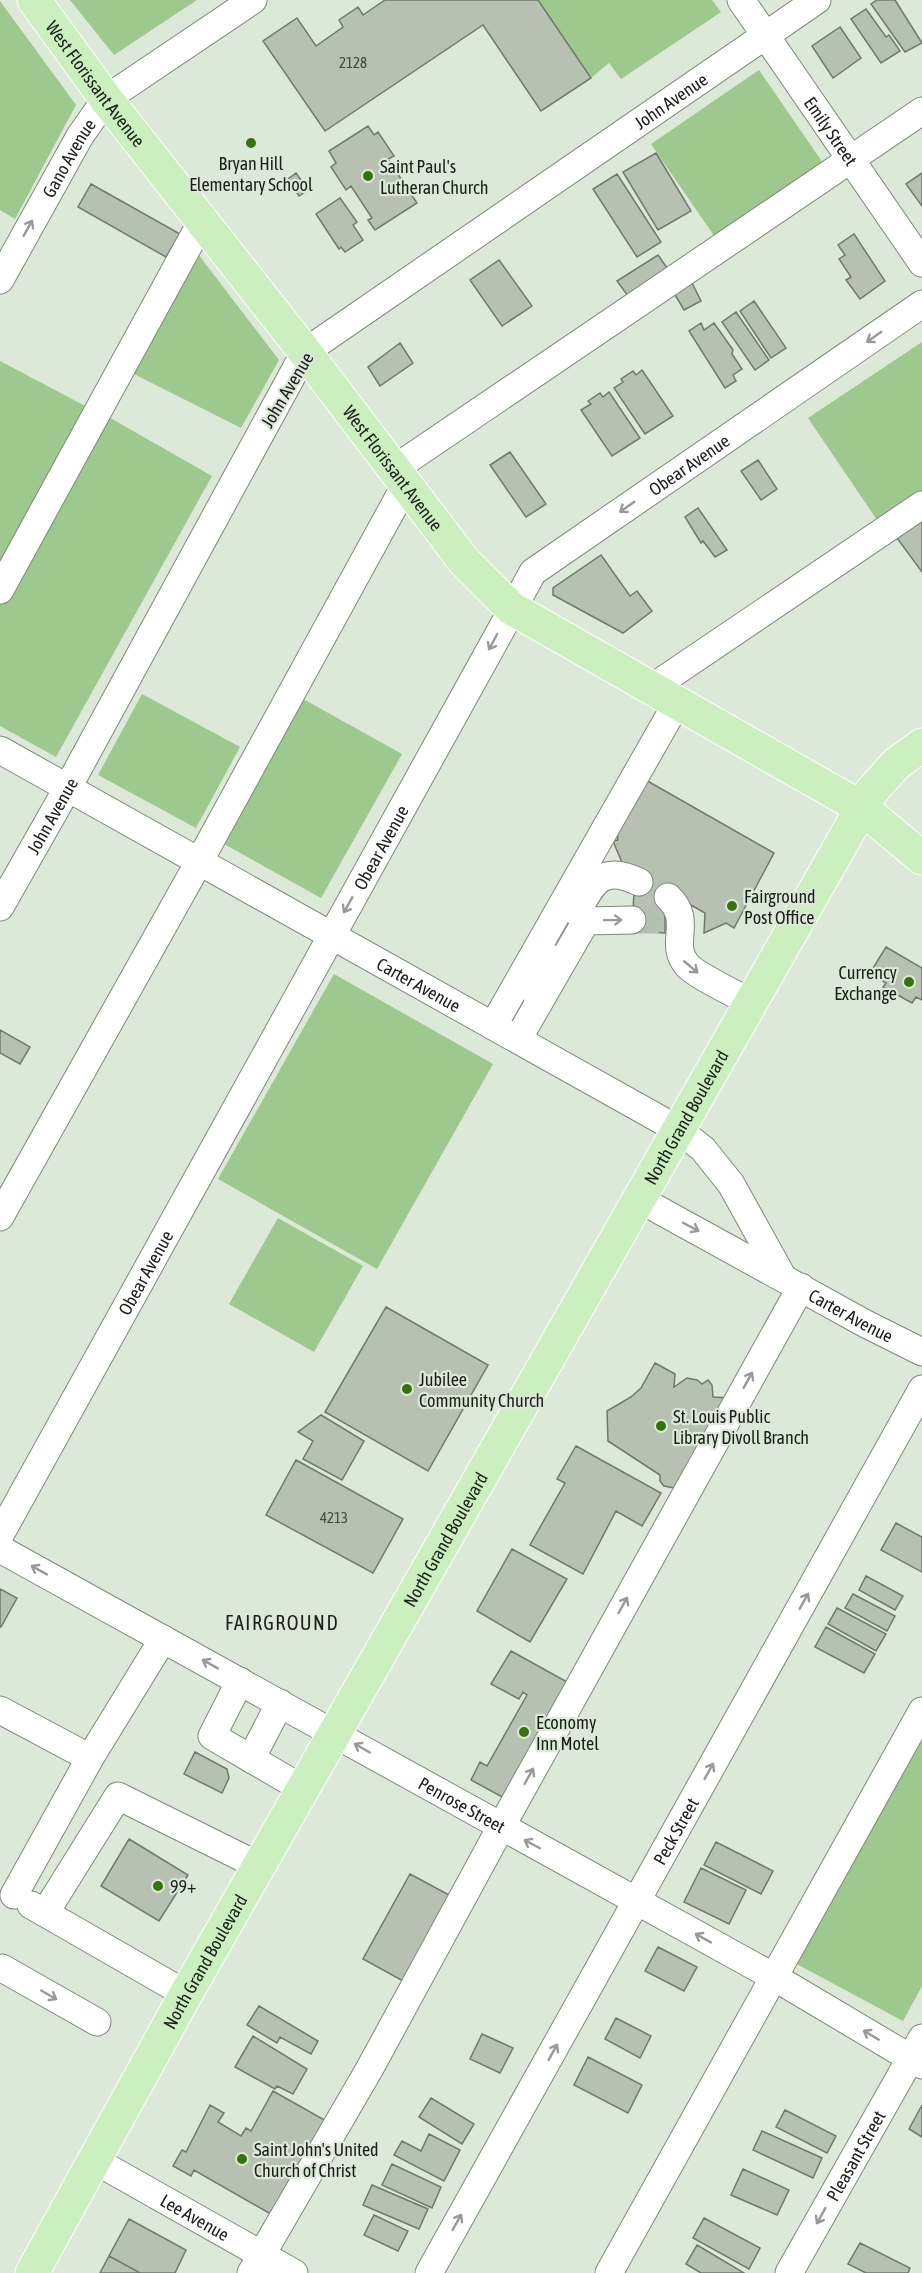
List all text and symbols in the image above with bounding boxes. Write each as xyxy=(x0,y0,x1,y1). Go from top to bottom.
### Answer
street label: West Florissant Avenue xyxy=(42,17,150,151)
house number: 2128 xyxy=(339,54,367,71)
street label: John Avenue xyxy=(630,68,711,133)
street label: Emily Street xyxy=(800,93,862,169)
street label: Gano Avenue xyxy=(38,114,100,201)
marker: Bryan Hill Elementary School xyxy=(244,136,258,150)
place label: Bryan Hill Elementary School xyxy=(189,153,313,195)
place label: Saint Paul's Lutheran Church xyxy=(380,156,489,198)
marker: Saint Paul's Lutheran Church xyxy=(361,169,375,183)
one-way arrow xyxy=(23,220,34,238)
one-way arrow xyxy=(866,331,882,343)
street label: John Avenue xyxy=(256,349,318,431)
street label: West Florissant Avenue xyxy=(339,401,448,535)
street label: Obear Avenue xyxy=(645,429,733,500)
one-way arrow xyxy=(619,501,635,513)
one-way arrow xyxy=(487,633,498,651)
street label: John Avenue xyxy=(22,774,82,857)
street label: Obear Avenue xyxy=(349,801,412,893)
place label: Fairground Post Office xyxy=(744,886,816,928)
one-way arrow xyxy=(342,896,354,913)
marker: Fairground Post Office xyxy=(725,899,739,913)
one-way arrow xyxy=(602,914,622,926)
street label: Carter Avenue xyxy=(373,953,464,1016)
one-way arrow xyxy=(683,960,699,973)
place label: Currency Exchange xyxy=(834,962,897,1004)
marker: Currency Exchange xyxy=(902,975,916,989)
street label: North Grand Boulevard xyxy=(639,1046,732,1188)
one-way arrow xyxy=(682,1221,699,1233)
street label: Obear Avenue xyxy=(113,1227,177,1318)
street label: Carter Avenue xyxy=(805,1284,897,1346)
place label: Jubilee Community Church xyxy=(419,1369,544,1411)
one-way arrow xyxy=(742,1372,754,1389)
marker: Jubilee Community Church xyxy=(400,1382,414,1396)
place label: St. Louis Public Library Divoll Branch xyxy=(673,1406,809,1448)
marker: St. Louis Public Library Divoll Branch xyxy=(654,1419,668,1433)
street label: North Grand Boulevard xyxy=(399,1469,492,1610)
house number: 4213 xyxy=(320,1509,348,1526)
one-way arrow xyxy=(31,1564,49,1575)
one-way arrow xyxy=(798,1593,810,1610)
one-way arrow xyxy=(618,1597,629,1615)
district label: FAIRGROUND xyxy=(225,1611,339,1634)
one-way arrow xyxy=(202,1658,219,1670)
place label: Economy Inn Motel xyxy=(536,1712,599,1754)
marker: Economy Inn Motel xyxy=(517,1725,531,1739)
one-way arrow xyxy=(354,1742,371,1754)
one-way arrow xyxy=(703,1763,715,1780)
one-way arrow xyxy=(523,1768,535,1785)
street label: Penrose Street xyxy=(415,1772,509,1837)
street label: Peck Street xyxy=(648,1794,702,1868)
one-way arrow xyxy=(523,1838,541,1849)
place label: 99+ xyxy=(170,1876,196,1897)
marker: 99+ xyxy=(151,1879,165,1893)
street label: North Grand Boulevard xyxy=(158,1891,251,2033)
one-way arrow xyxy=(694,1932,712,1943)
one-way arrow xyxy=(40,1989,57,2001)
one-way arrow xyxy=(863,2029,880,2041)
one-way arrow xyxy=(547,2044,559,2061)
street label: Pleasant Street xyxy=(822,2107,889,2204)
place label: Saint John's United Church of Christ xyxy=(254,2139,379,2181)
marker: Saint John's United Church of Christ xyxy=(235,2152,249,2166)
street label: Lee Avenue xyxy=(157,2189,233,2245)
one-way arrow xyxy=(815,2207,826,2225)
one-way arrow xyxy=(452,2214,464,2231)

